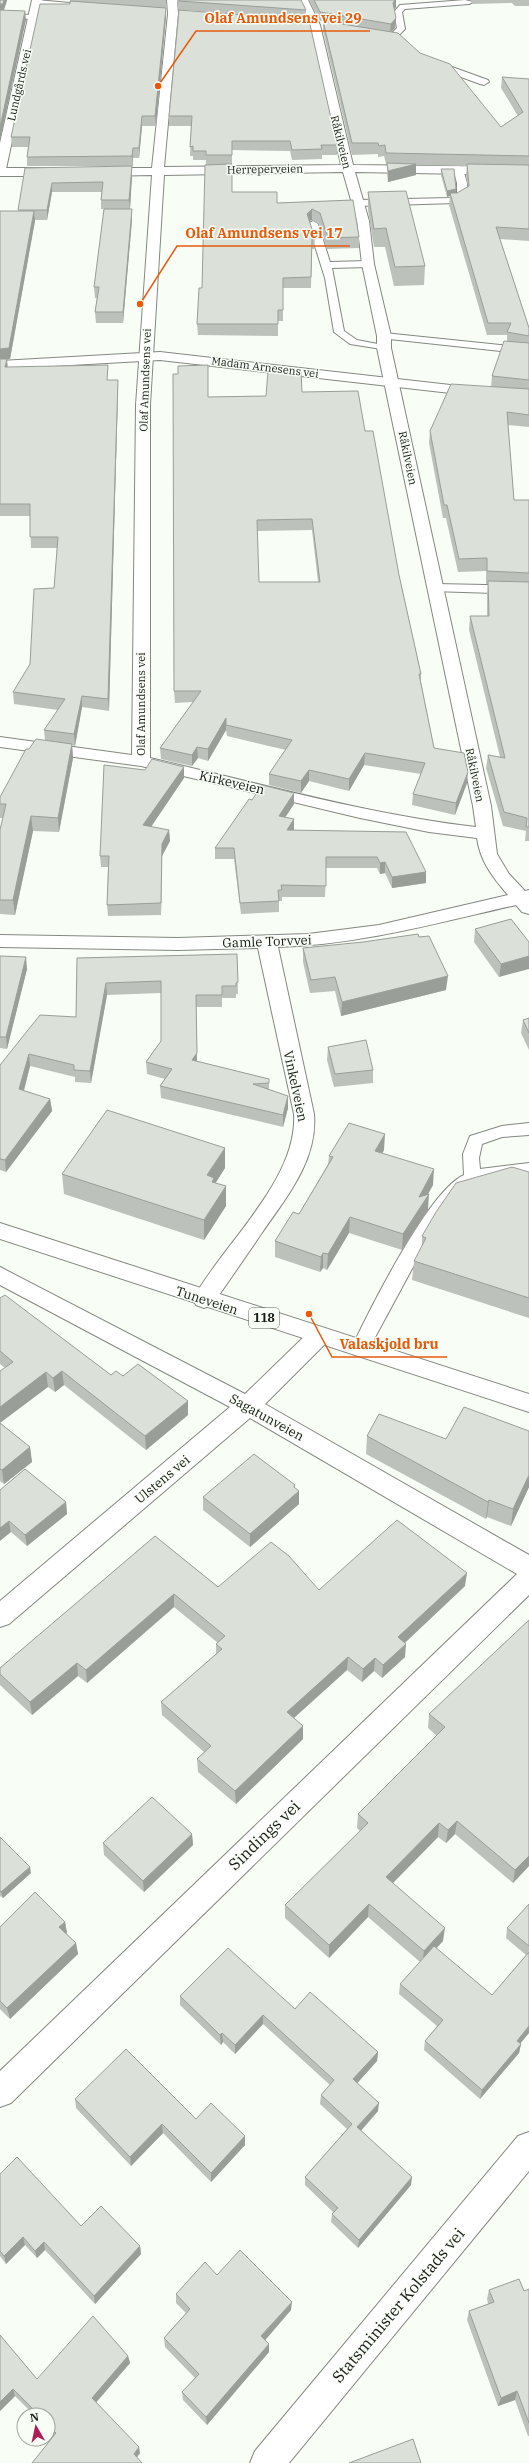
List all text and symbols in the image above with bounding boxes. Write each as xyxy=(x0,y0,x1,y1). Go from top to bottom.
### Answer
callout: Olaf Amundsens vei 29 xyxy=(196,5,370,31)
text: Olaf Amundsens vei 29 xyxy=(204,9,362,27)
street label: Lundgårds vei xyxy=(4,47,34,122)
street label: Råkilveien xyxy=(328,114,354,170)
street label: Herreperveien xyxy=(227,161,303,177)
callout: Olaf Amundsens vei 17 xyxy=(177,220,350,246)
text: Olaf Amundsens vei 17 xyxy=(185,224,343,242)
street label: Olaf Amundsens vei xyxy=(136,328,154,432)
street label: Madam Arnesens vei xyxy=(211,353,320,381)
street label: Råkilveien xyxy=(395,430,421,486)
street label: Olaf Amundsens vei xyxy=(134,652,148,756)
street label: Råkilveien xyxy=(462,747,488,803)
street label: Kirkeveien xyxy=(198,767,266,798)
street label: Gamle Torvvei xyxy=(222,931,312,952)
street label: Vinkelveien xyxy=(280,1049,311,1123)
street label: Tuneveien xyxy=(173,1282,240,1319)
road number: 118 xyxy=(249,1308,279,1328)
callout: Valaskjold bru xyxy=(332,1331,447,1357)
text: Valaskjold bru xyxy=(339,1335,439,1353)
street label: Sagatunveien xyxy=(227,1390,307,1445)
street label: Ulstens vei xyxy=(131,1451,193,1507)
street label: Sindings vei xyxy=(224,1796,304,1874)
street label: Statsminister Kolstads vei xyxy=(328,2224,468,2386)
north arrow xyxy=(16,2407,56,2447)
text: N xyxy=(29,2409,40,2425)

